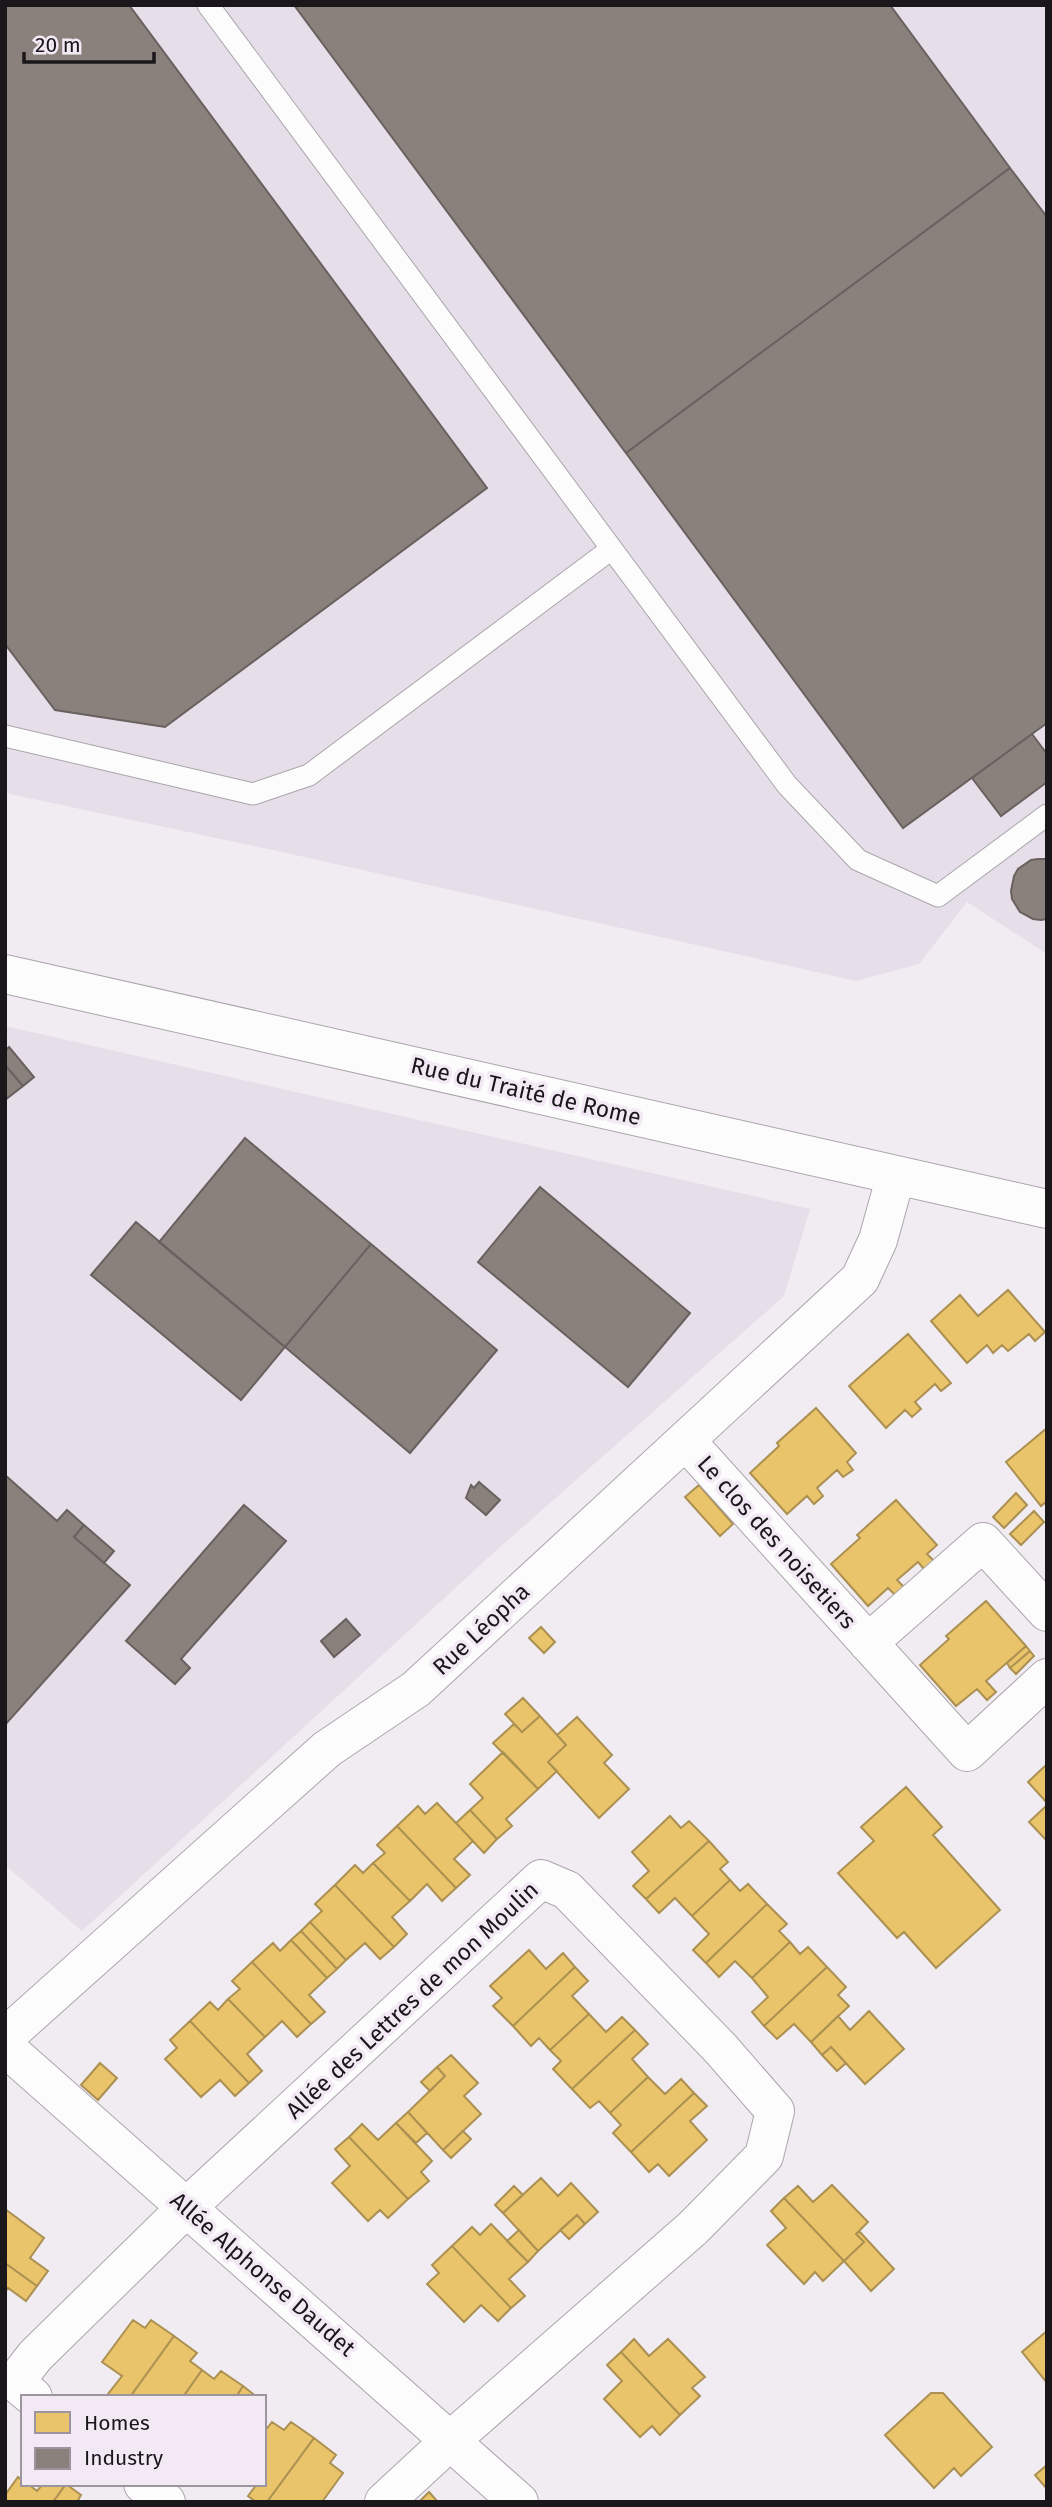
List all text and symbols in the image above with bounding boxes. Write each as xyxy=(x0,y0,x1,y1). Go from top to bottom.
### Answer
scale bar xyxy=(24,21,154,65)
text: 20 m xyxy=(35,32,81,58)
street label: Rue du Traité de Rome xyxy=(408,1051,644,1131)
street label: Le clos des noisetiers xyxy=(692,1449,862,1635)
street label: Rue Léopha xyxy=(427,1577,535,1681)
street label: Allée des Lettres de mon Moulin xyxy=(280,1876,544,2124)
street label: Allée Alphonse Daudet xyxy=(165,2186,362,2362)
legend xyxy=(21,2395,266,2486)
text: Homes xyxy=(84,2410,150,2436)
text: Industry xyxy=(84,2445,164,2471)

